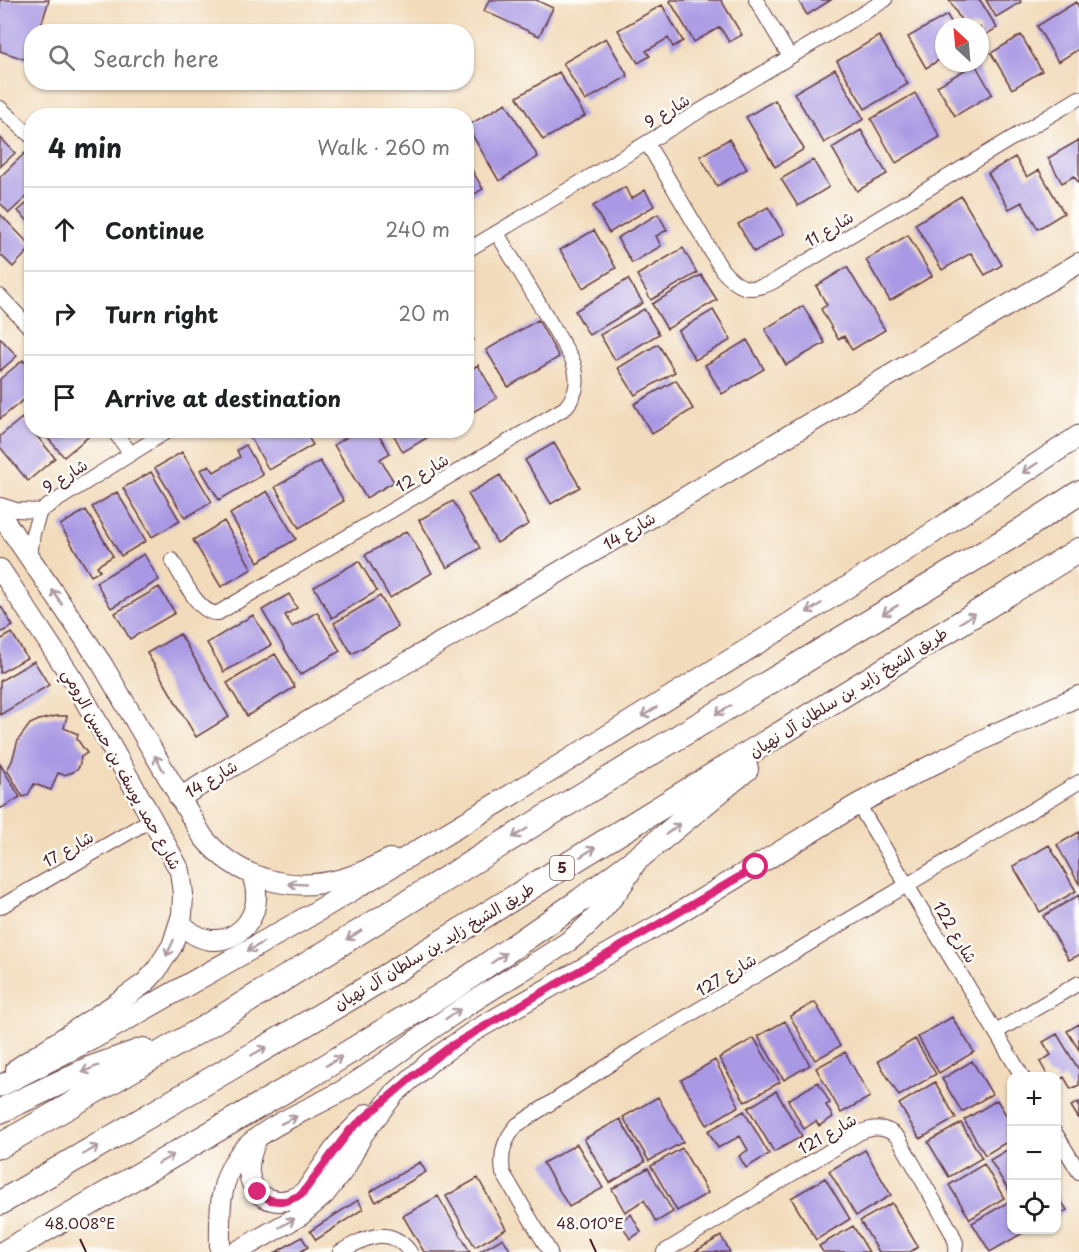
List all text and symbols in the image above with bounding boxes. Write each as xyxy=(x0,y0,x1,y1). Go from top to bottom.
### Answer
north arrow xyxy=(935,18,989,72)
search box xyxy=(24,24,474,90)
icon: search xyxy=(45,41,78,74)
text: Search here xyxy=(93,41,219,74)
street label: شارع 9 xyxy=(639,87,694,134)
text: 4 min xyxy=(48,128,122,167)
text: Walk · 260 m xyxy=(317,132,450,162)
street label: شارع 11 xyxy=(799,204,858,253)
icon: ahead xyxy=(48,213,81,246)
text: Continue xyxy=(105,213,204,246)
text: 240 m xyxy=(385,214,450,244)
icon: right xyxy=(48,297,81,330)
text: Turn right xyxy=(105,297,218,330)
text: 20 m xyxy=(398,298,450,328)
icon: arrive xyxy=(48,381,81,414)
text: Arrive at destination xyxy=(105,381,341,414)
street label: شارع 12 xyxy=(390,447,453,498)
street label: شارع 9 xyxy=(37,452,92,499)
one-way arrow xyxy=(1022,462,1039,474)
street label: شارع 14 xyxy=(598,505,660,556)
one-way arrow xyxy=(51,589,63,606)
one-way arrow xyxy=(805,602,822,615)
one-way arrow xyxy=(882,604,899,616)
one-way arrow xyxy=(960,611,977,624)
street label: طريق الشيخ زايد بن سلطان آل نهيان xyxy=(743,620,952,762)
street label: شارع حمد يوسف بن حسين الرومي xyxy=(54,663,188,875)
one-way arrow xyxy=(715,705,732,717)
one-way arrow xyxy=(640,706,657,719)
street label: شارع 14 xyxy=(180,753,242,804)
one-way arrow xyxy=(153,755,165,772)
one-way arrow xyxy=(665,823,681,836)
street label: شارع 17 xyxy=(37,824,98,873)
one-way arrow xyxy=(512,827,529,839)
one-way arrow xyxy=(579,846,596,858)
route start xyxy=(742,853,768,879)
road number: 5 xyxy=(550,856,574,880)
street label: طريق الشيخ زايد بن سلطان آل نهيان xyxy=(329,876,538,1015)
one-way arrow xyxy=(287,879,307,890)
street label: شارع 122 xyxy=(927,896,984,968)
one-way arrow xyxy=(346,930,363,942)
one-way arrow xyxy=(163,939,175,957)
one-way arrow xyxy=(247,941,264,953)
street label: شارع 127 xyxy=(691,947,761,1003)
one-way arrow xyxy=(491,952,507,964)
one-way arrow xyxy=(444,1008,461,1020)
one-way arrow xyxy=(250,1045,267,1057)
one-way arrow xyxy=(325,1055,342,1067)
one-way arrow xyxy=(81,1065,100,1076)
map controls xyxy=(1007,1072,1061,1234)
button: + xyxy=(1007,1072,1061,1126)
street label: شارع 121 xyxy=(793,1107,861,1160)
one-way arrow xyxy=(280,1113,298,1125)
button: − xyxy=(1007,1126,1061,1180)
one-way arrow xyxy=(82,1143,99,1155)
one-way arrow xyxy=(157,1153,174,1165)
route end xyxy=(244,1178,270,1204)
button: locate xyxy=(1007,1180,1061,1234)
text: 48.008°E xyxy=(45,1211,115,1234)
text: 48.010°E xyxy=(556,1211,624,1234)
one-way arrow xyxy=(278,1216,295,1228)

